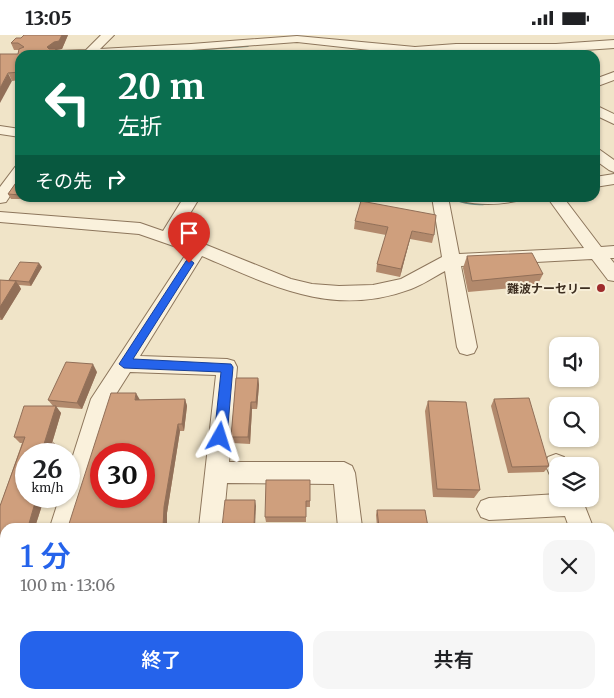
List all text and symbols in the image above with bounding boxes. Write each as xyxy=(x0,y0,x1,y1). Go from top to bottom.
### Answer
text: 13:05 xyxy=(25,6,72,30)
text: 20 m xyxy=(118,65,205,109)
icon: left xyxy=(35,70,100,135)
text: 左折 xyxy=(118,112,162,140)
icon: right xyxy=(102,165,130,193)
text: その先 xyxy=(35,169,92,193)
pin xyxy=(168,212,210,263)
icon: arrive xyxy=(175,219,203,247)
place label: 難波ナーセリー xyxy=(507,281,591,296)
marker: 難波ナーセリー xyxy=(595,282,607,294)
map controls xyxy=(549,337,599,507)
button: sound xyxy=(549,337,599,387)
button: search xyxy=(549,397,599,447)
position arrow xyxy=(193,410,245,462)
speed limit sign: 30 xyxy=(90,443,155,508)
text: 26 xyxy=(33,453,62,485)
button: layers xyxy=(549,457,599,507)
text: km/h xyxy=(32,480,63,495)
text: 1 分 xyxy=(20,537,71,575)
button: close xyxy=(543,540,595,592)
text: 100 m · 13:06 xyxy=(20,575,115,595)
button: 終了 xyxy=(20,631,303,689)
button: 共有 xyxy=(313,631,595,689)

